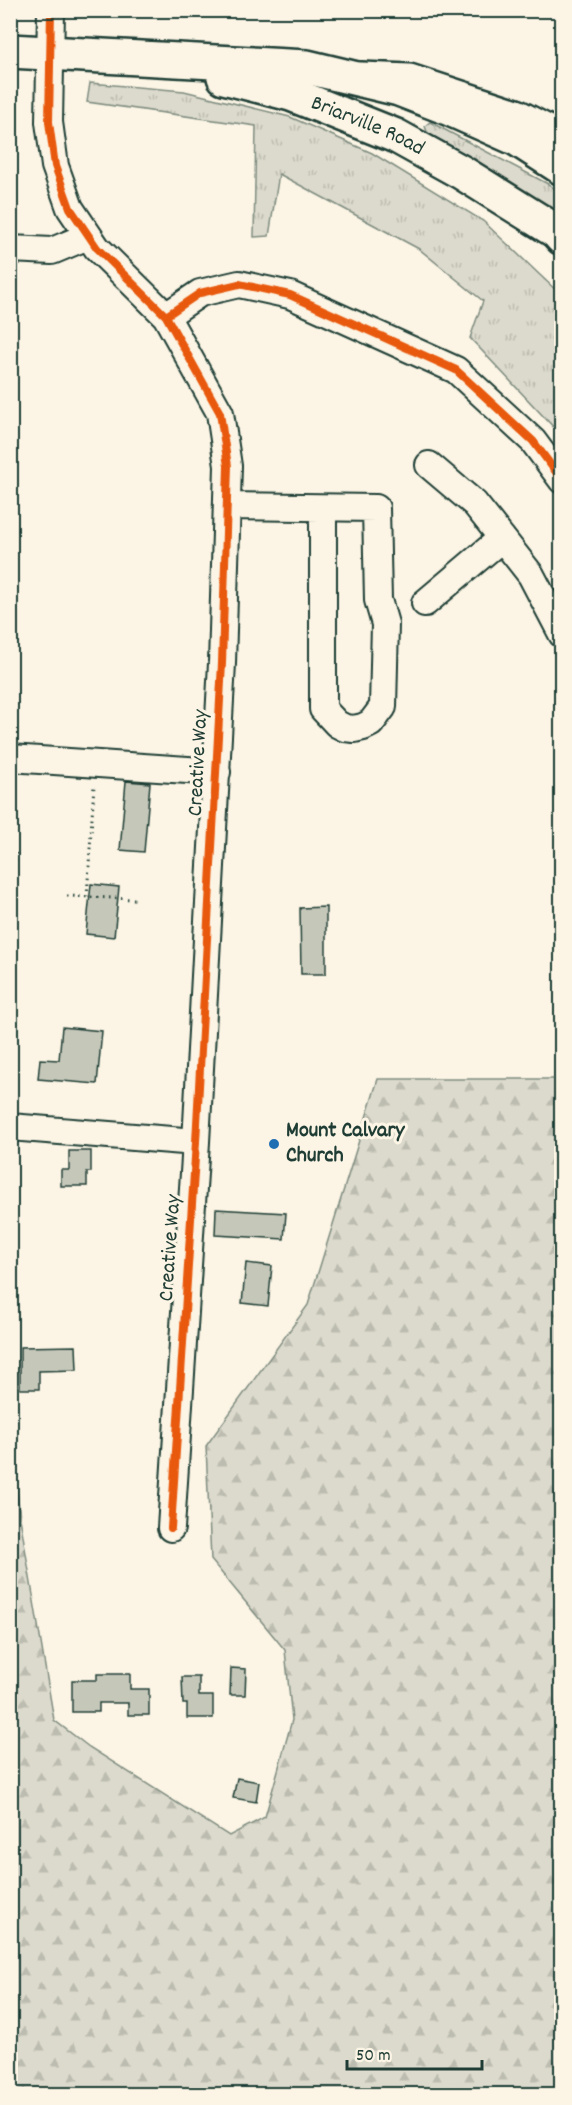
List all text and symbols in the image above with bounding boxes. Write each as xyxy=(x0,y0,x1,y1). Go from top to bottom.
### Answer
street label: Briarville Road xyxy=(306,88,430,164)
street label: Creative Way xyxy=(181,708,217,817)
place label: Mount Calvary Church xyxy=(286,1116,406,1172)
marker: Mount Calvary Church xyxy=(267,1137,281,1151)
street label: Creative Way xyxy=(152,1193,190,1302)
scale bar xyxy=(347,2033,482,2071)
text: 50 m xyxy=(356,2044,391,2069)

